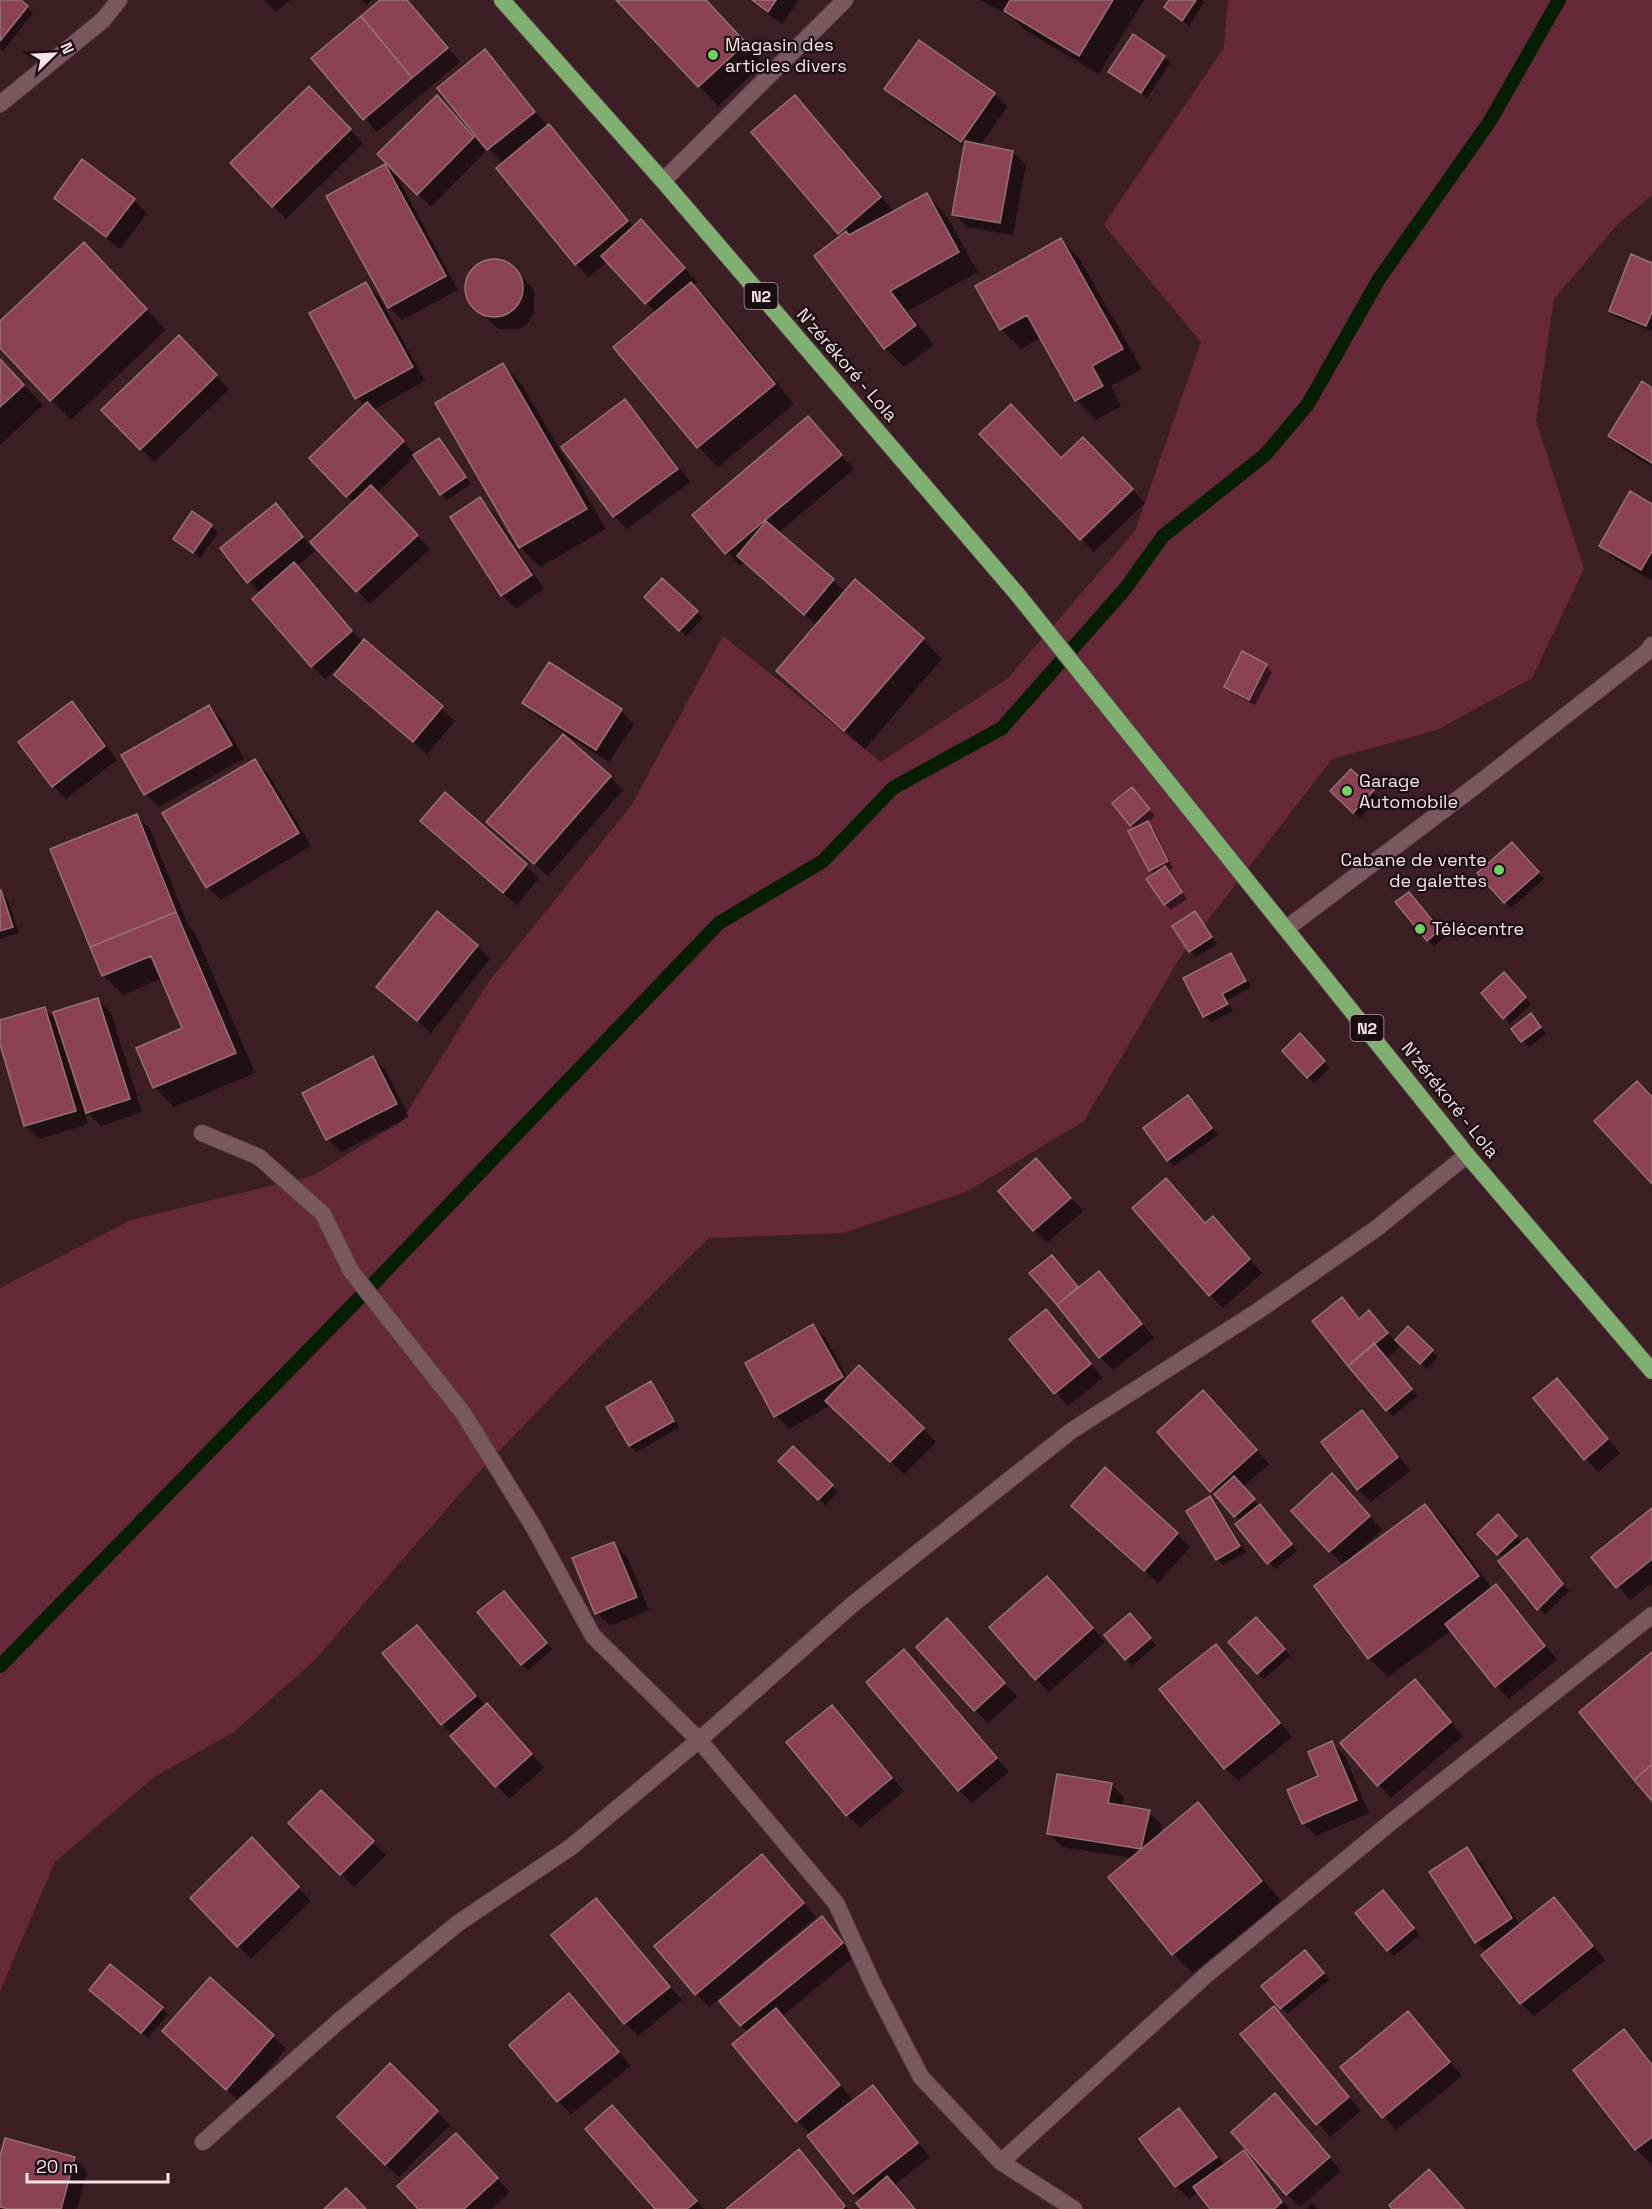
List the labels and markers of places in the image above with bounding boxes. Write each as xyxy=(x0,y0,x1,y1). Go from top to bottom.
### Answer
place label: Magasin des articles divers xyxy=(725,33,847,77)
marker: Magasin des articles divers xyxy=(706,48,720,62)
place label: Garage Automobile xyxy=(1359,769,1458,813)
marker: Garage Automobile xyxy=(1340,784,1354,798)
place label: Cabane de vente de galettes xyxy=(1341,848,1487,892)
marker: Cabane de vente de galettes xyxy=(1492,863,1506,877)
place label: Télécentre xyxy=(1432,917,1524,940)
marker: Télécentre xyxy=(1413,922,1427,936)

